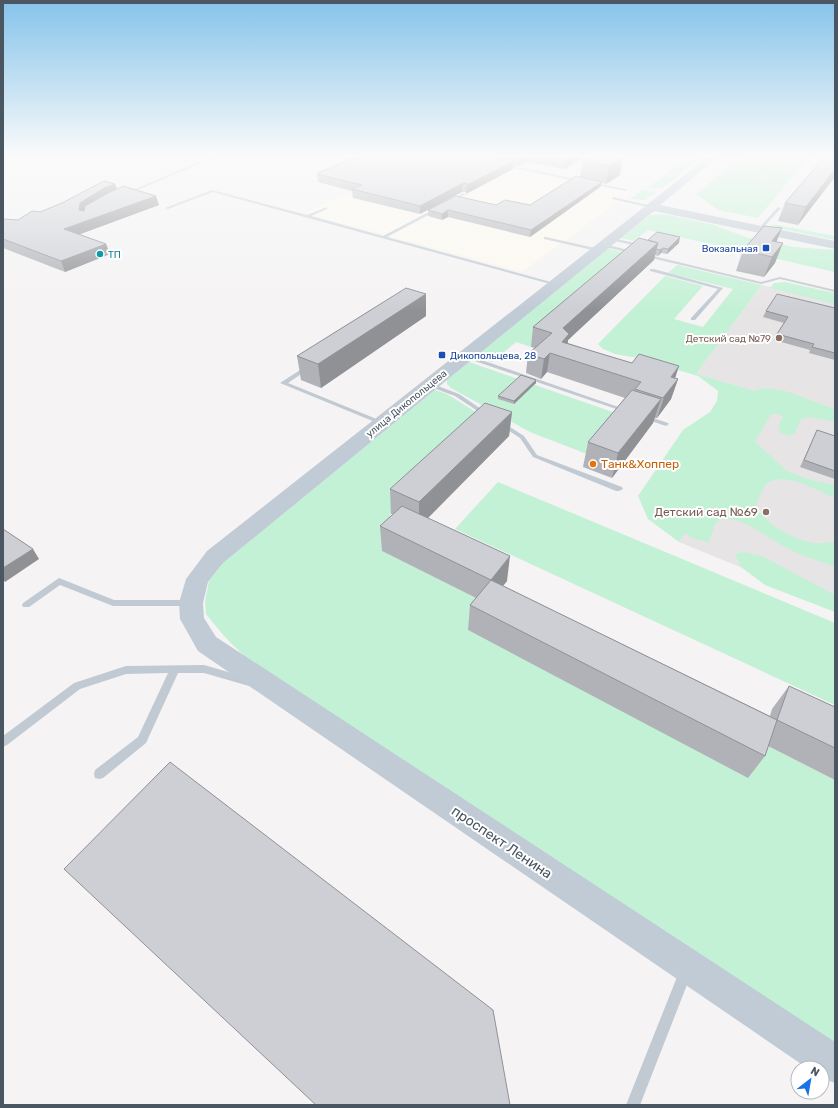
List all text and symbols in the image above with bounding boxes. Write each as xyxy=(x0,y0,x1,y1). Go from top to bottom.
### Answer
place label: Вокзальная xyxy=(702,243,758,255)
marker: Вокзальная xyxy=(761,243,771,253)
marker: ТП xyxy=(95,249,105,259)
place label: ТП xyxy=(108,249,121,261)
place label: Детский сад №79 xyxy=(686,333,771,345)
marker: Детский сад №79 xyxy=(774,333,784,343)
marker: Дикопольцева, 28 xyxy=(437,350,447,360)
place label: Дикопольцева, 28 xyxy=(450,350,536,362)
street label: улица Дикопольцева xyxy=(364,367,449,440)
place label: Танк&Хоппер xyxy=(601,457,679,471)
marker: Танк&Хоппер xyxy=(588,459,598,469)
place label: Детский сад №69 xyxy=(654,505,758,519)
marker: Детский сад №69 xyxy=(761,507,771,517)
street label: проспект Ленина xyxy=(448,802,555,882)
north arrow xyxy=(790,1060,830,1100)
text: N xyxy=(808,1064,822,1080)

